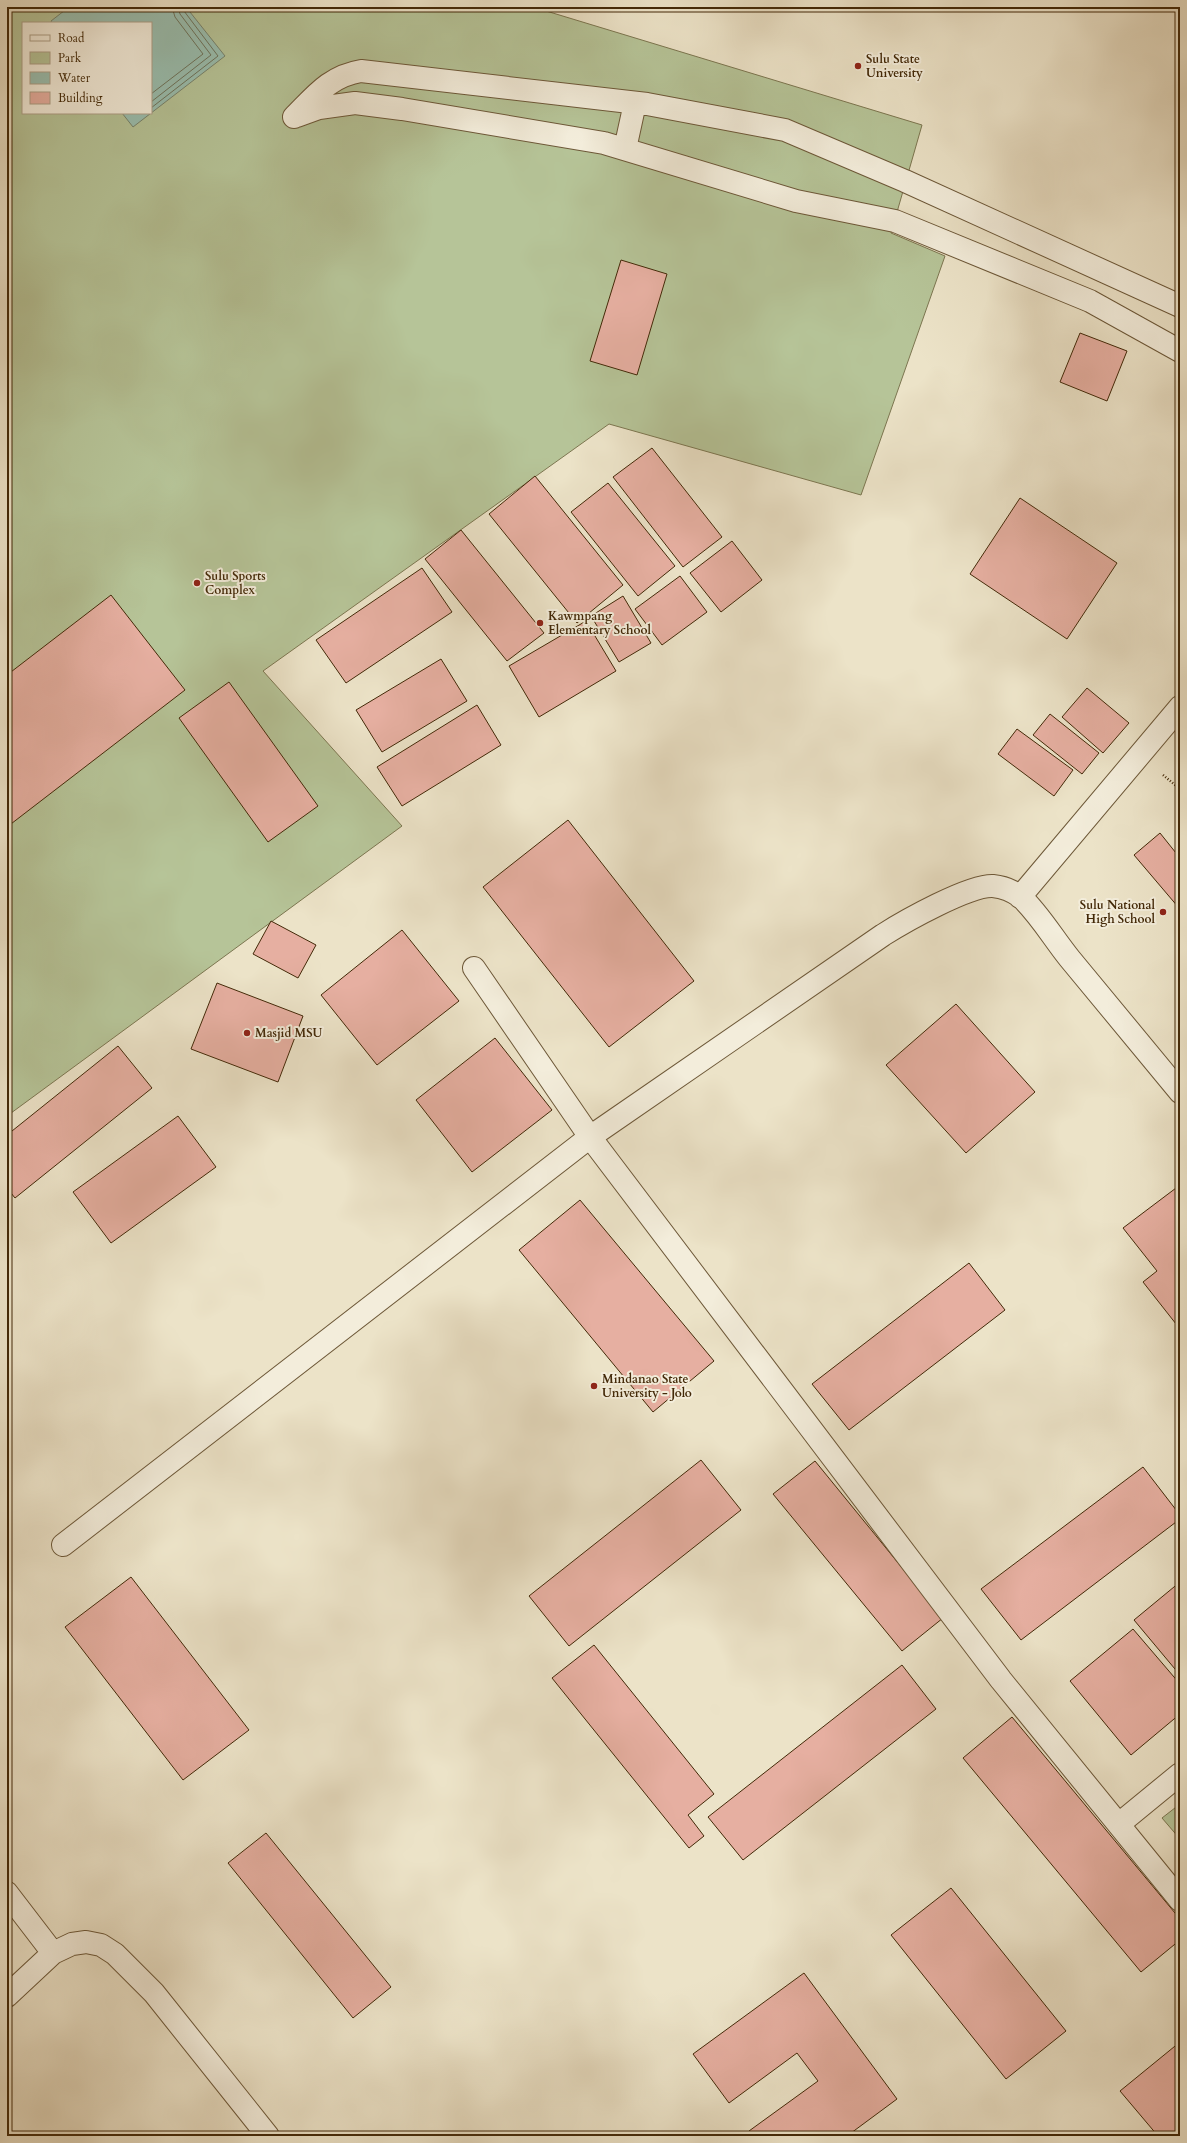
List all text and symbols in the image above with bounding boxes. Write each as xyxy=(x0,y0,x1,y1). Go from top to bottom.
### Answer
legend xyxy=(22,22,152,114)
text: Road xyxy=(58,30,85,46)
text: Park xyxy=(58,50,82,66)
place label: Sulu State University xyxy=(866,51,923,81)
marker: Sulu State University xyxy=(853,61,863,71)
text: Water xyxy=(57,70,91,86)
text: Building xyxy=(58,90,103,106)
place label: Sulu Sports Complex xyxy=(205,568,266,598)
marker: Sulu Sports Complex xyxy=(192,578,202,588)
place label: Kawmpang Elementary School xyxy=(548,608,651,638)
marker: Kawmpang Elementary School xyxy=(535,618,545,628)
place label: Sulu National High School xyxy=(1080,897,1155,927)
marker: Sulu National High School xyxy=(1158,907,1168,917)
place label: Masjid MSU xyxy=(255,1025,323,1041)
marker: Masjid MSU xyxy=(242,1028,252,1038)
place label: Mindanao State University - Jolo xyxy=(602,1371,692,1401)
marker: Mindanao State University - Jolo xyxy=(589,1381,599,1391)

